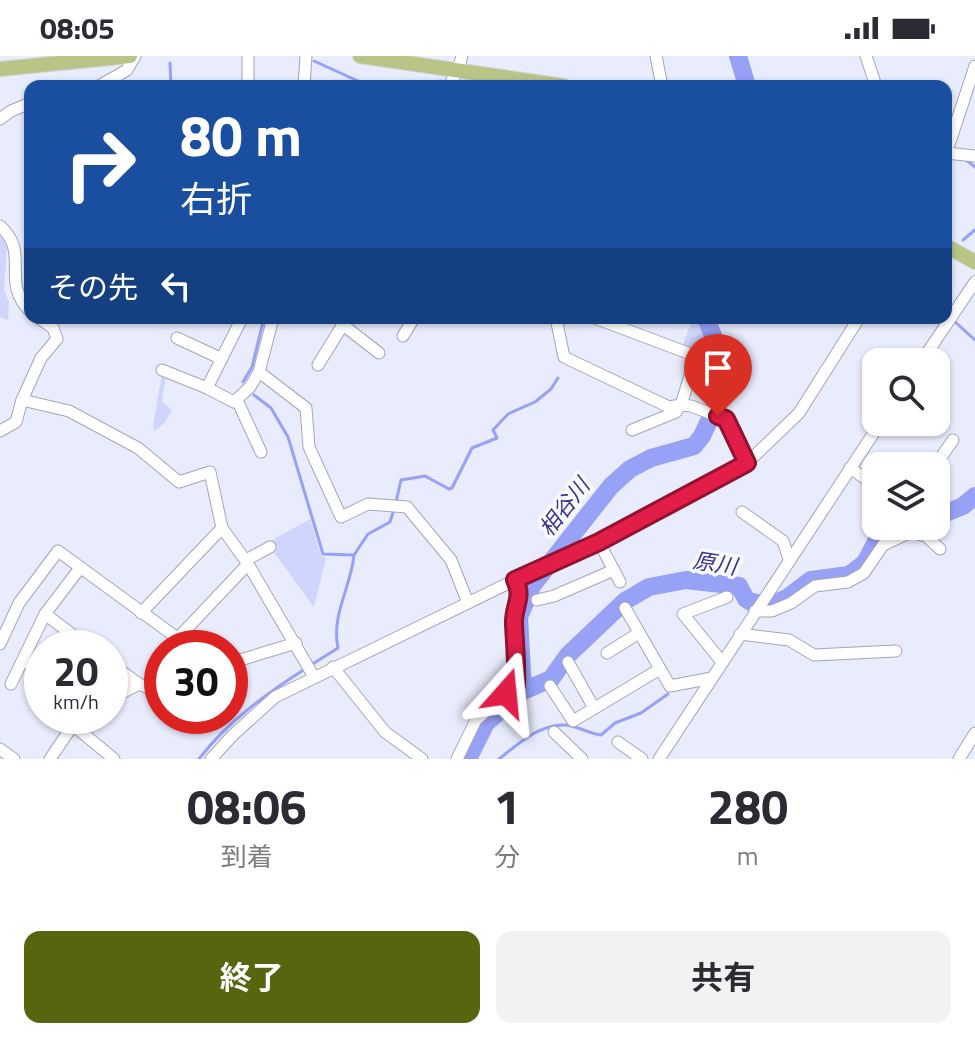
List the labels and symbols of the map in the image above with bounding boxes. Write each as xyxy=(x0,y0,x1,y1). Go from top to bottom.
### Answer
pin xyxy=(684,334,752,416)
water label: 相谷川 xyxy=(530,469,599,543)
water label: 原川 xyxy=(691,543,741,584)
speed limit sign: 30 xyxy=(144,630,248,734)
position arrow xyxy=(464,651,548,735)

